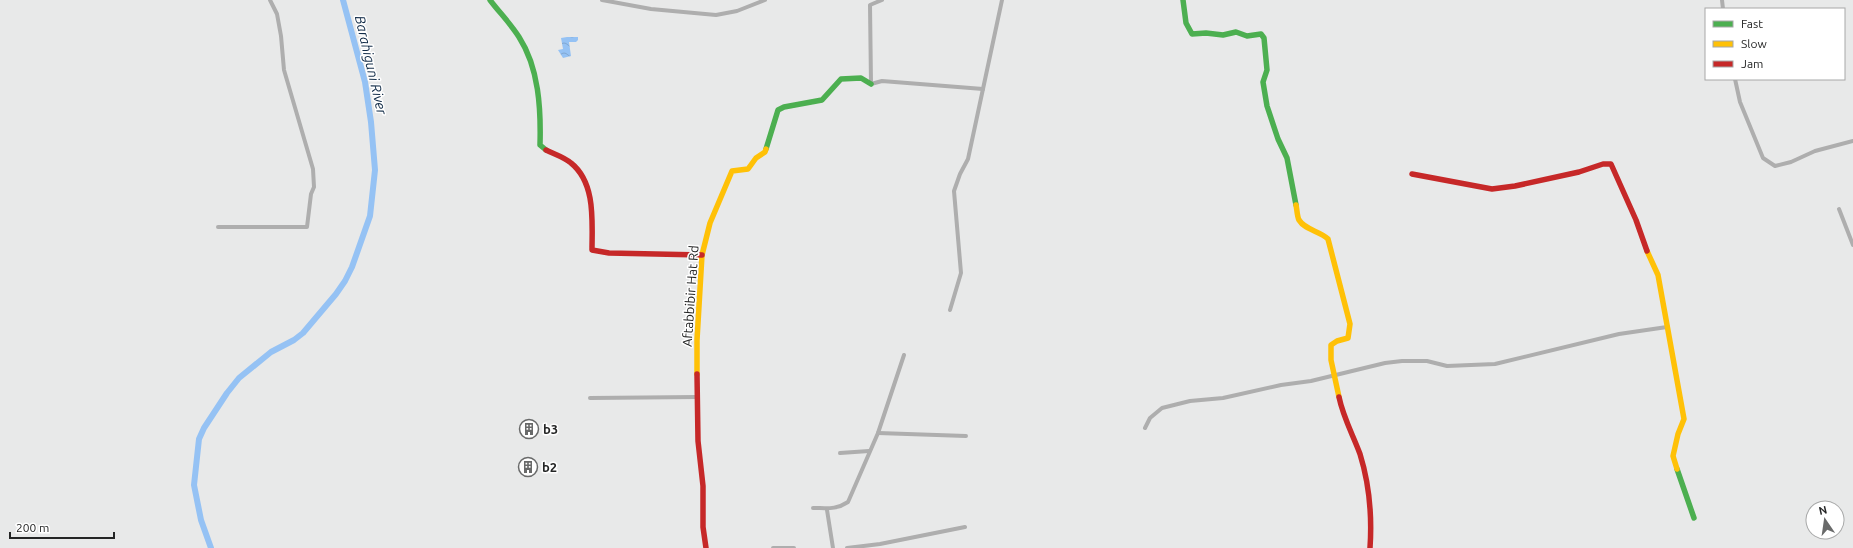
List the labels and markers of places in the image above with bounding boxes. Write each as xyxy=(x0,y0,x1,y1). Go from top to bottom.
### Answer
building icon: b3 xyxy=(518,418,540,440)
place label: b3 xyxy=(543,422,558,436)
building icon: b2 xyxy=(517,456,539,478)
place label: b2 xyxy=(542,460,557,474)

